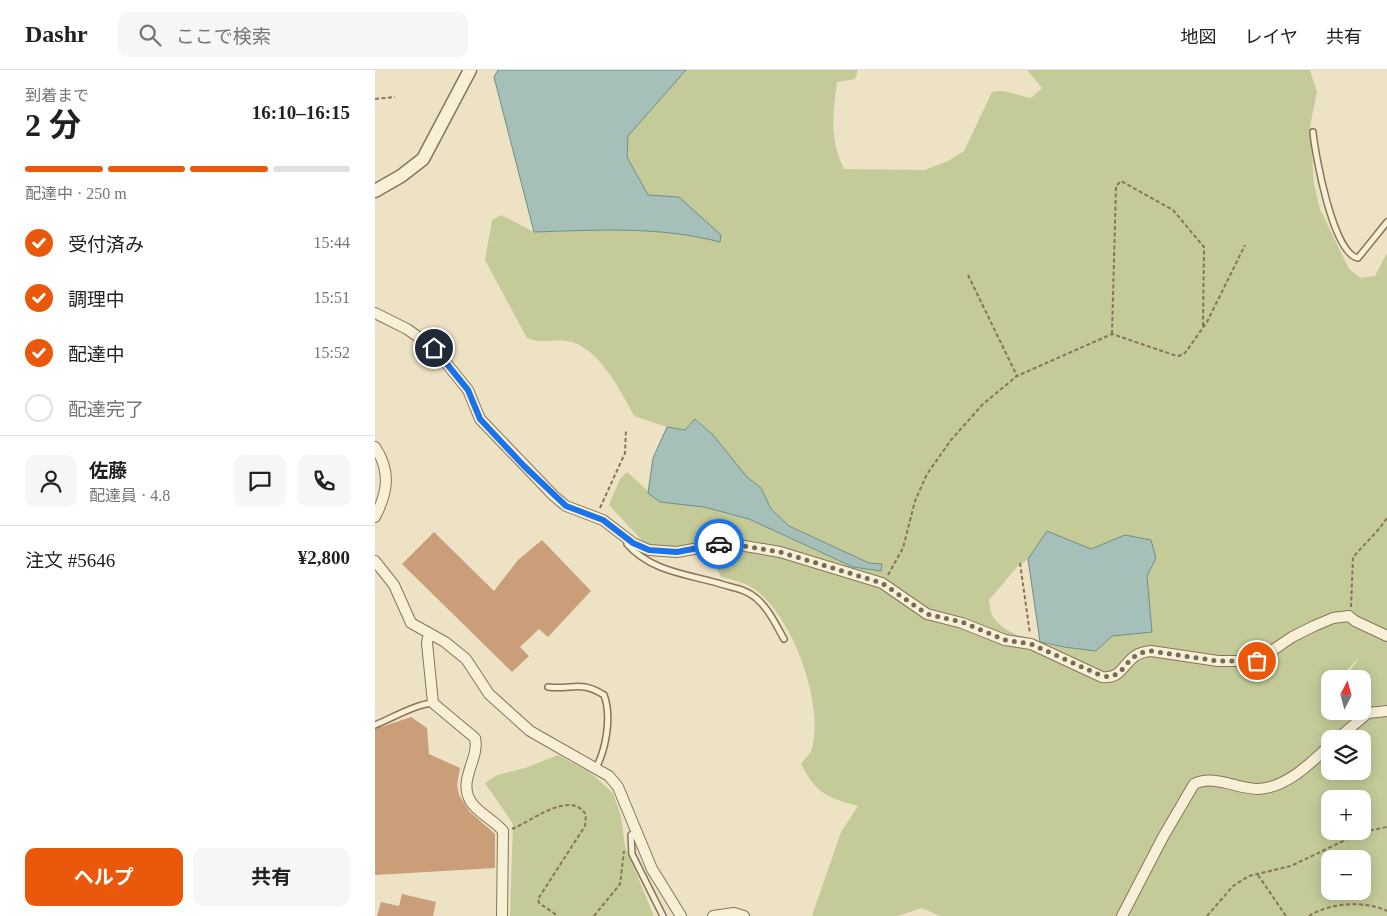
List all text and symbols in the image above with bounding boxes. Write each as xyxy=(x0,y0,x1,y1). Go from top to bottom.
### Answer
search box xyxy=(118,12,468,57)
text: Dashr xyxy=(25,21,88,47)
icon: search xyxy=(136,21,164,49)
text: ここで検索 xyxy=(176,26,271,47)
text: 地図 xyxy=(1181,27,1217,47)
text: レイヤ xyxy=(1245,27,1298,47)
text: 共有 xyxy=(1326,27,1362,47)
text: 到着まで xyxy=(25,87,89,104)
text: 16:10–16:15 xyxy=(252,102,350,123)
text: 2 分 xyxy=(25,107,81,143)
text: 配達中 · 250 m xyxy=(25,185,127,202)
icon: check xyxy=(25,229,53,257)
text: 受付済み xyxy=(68,234,144,255)
text: 15:44 xyxy=(314,234,350,251)
icon: check xyxy=(25,284,53,312)
text: 調理中 xyxy=(68,289,125,310)
text: 15:51 xyxy=(314,289,350,306)
pin xyxy=(413,327,455,369)
icon: home xyxy=(420,334,448,362)
icon: check xyxy=(25,339,53,367)
text: 配達中 xyxy=(68,344,125,365)
text: 15:52 xyxy=(314,344,350,361)
text: 配達完了 xyxy=(68,399,144,420)
button: person xyxy=(25,455,77,507)
button: chat xyxy=(234,455,286,507)
button: phone xyxy=(298,455,350,507)
text: 佐藤 xyxy=(89,460,127,481)
text: 配達員 · 4.8 xyxy=(89,487,170,504)
courier xyxy=(694,519,744,569)
icon: car xyxy=(705,530,733,558)
text: ¥2,800 xyxy=(298,547,350,568)
text: 注文 #5646 xyxy=(25,550,115,571)
pin xyxy=(1236,640,1278,682)
icon: bag xyxy=(1243,647,1271,675)
north arrow xyxy=(1321,670,1371,720)
map controls xyxy=(1321,670,1371,900)
button: layers xyxy=(1321,730,1371,780)
button: + xyxy=(1321,790,1371,840)
button: ヘルプ xyxy=(25,848,183,906)
button: 共有 xyxy=(193,848,350,906)
button: − xyxy=(1321,850,1371,900)

